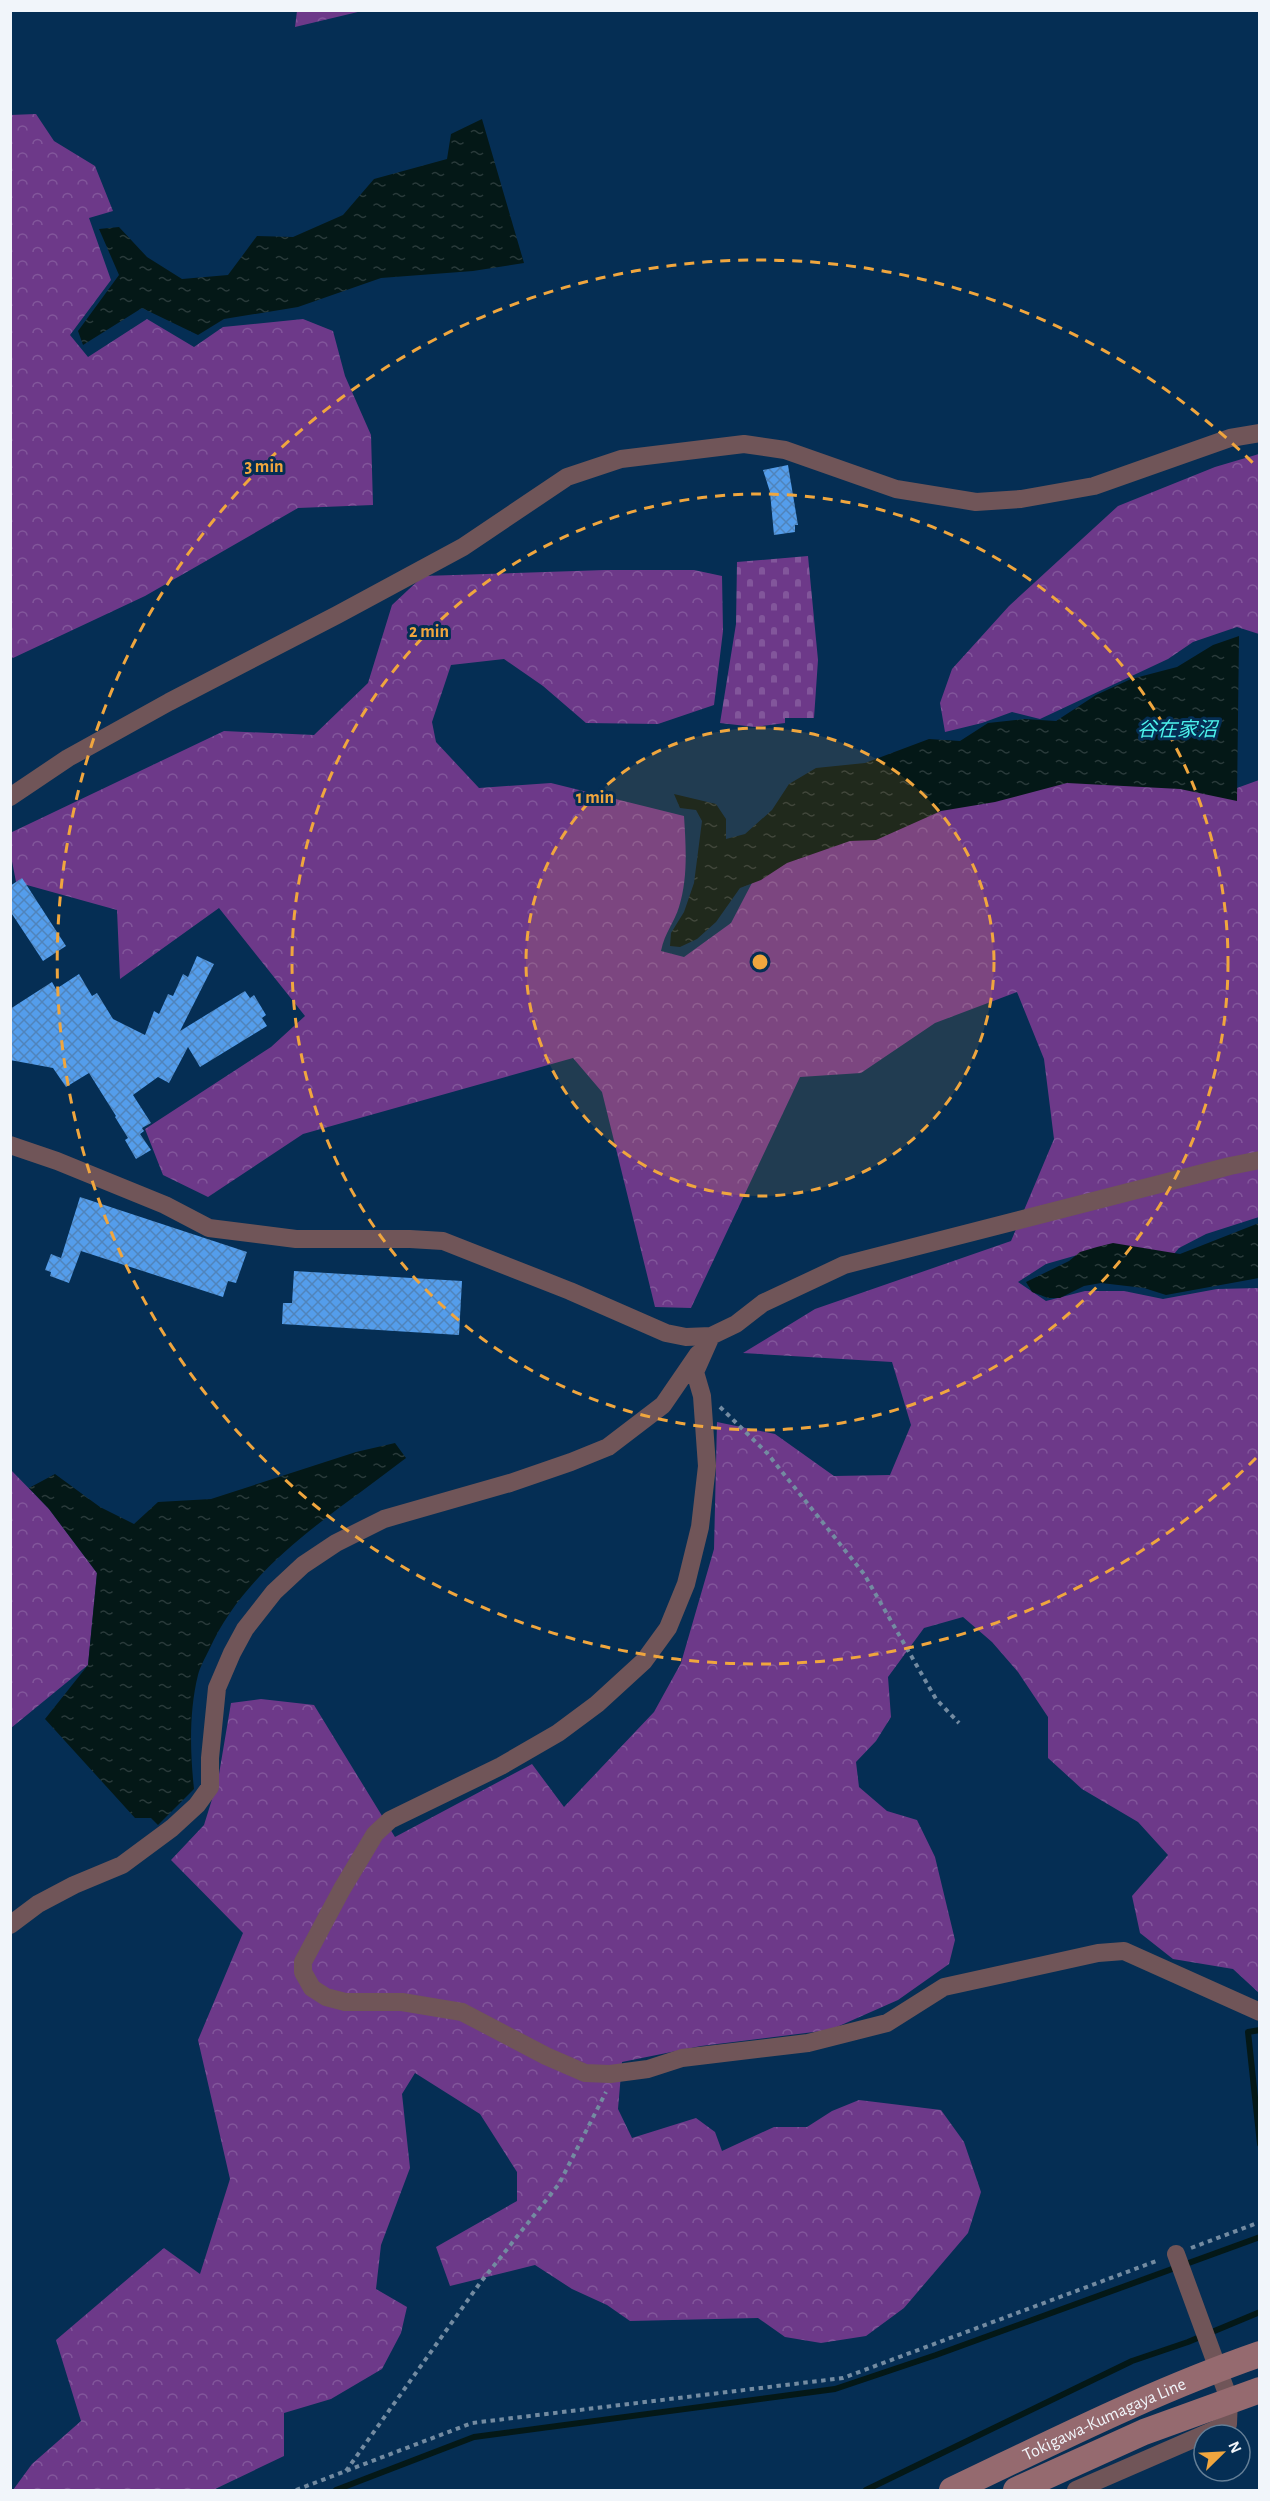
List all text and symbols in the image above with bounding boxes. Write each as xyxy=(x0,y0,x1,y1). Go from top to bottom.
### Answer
text: 3 min xyxy=(244,458,284,476)
text: 2 min xyxy=(409,623,449,641)
water label: 谷在家沼 xyxy=(1137,719,1220,740)
text: 1 min xyxy=(576,789,614,807)
centre of rings xyxy=(750,952,770,972)
street label: Tokigawa-Kumagaya Line xyxy=(1020,2375,1189,2465)
north arrow xyxy=(1192,2423,1252,2483)
text: N xyxy=(1225,2439,1244,2456)

